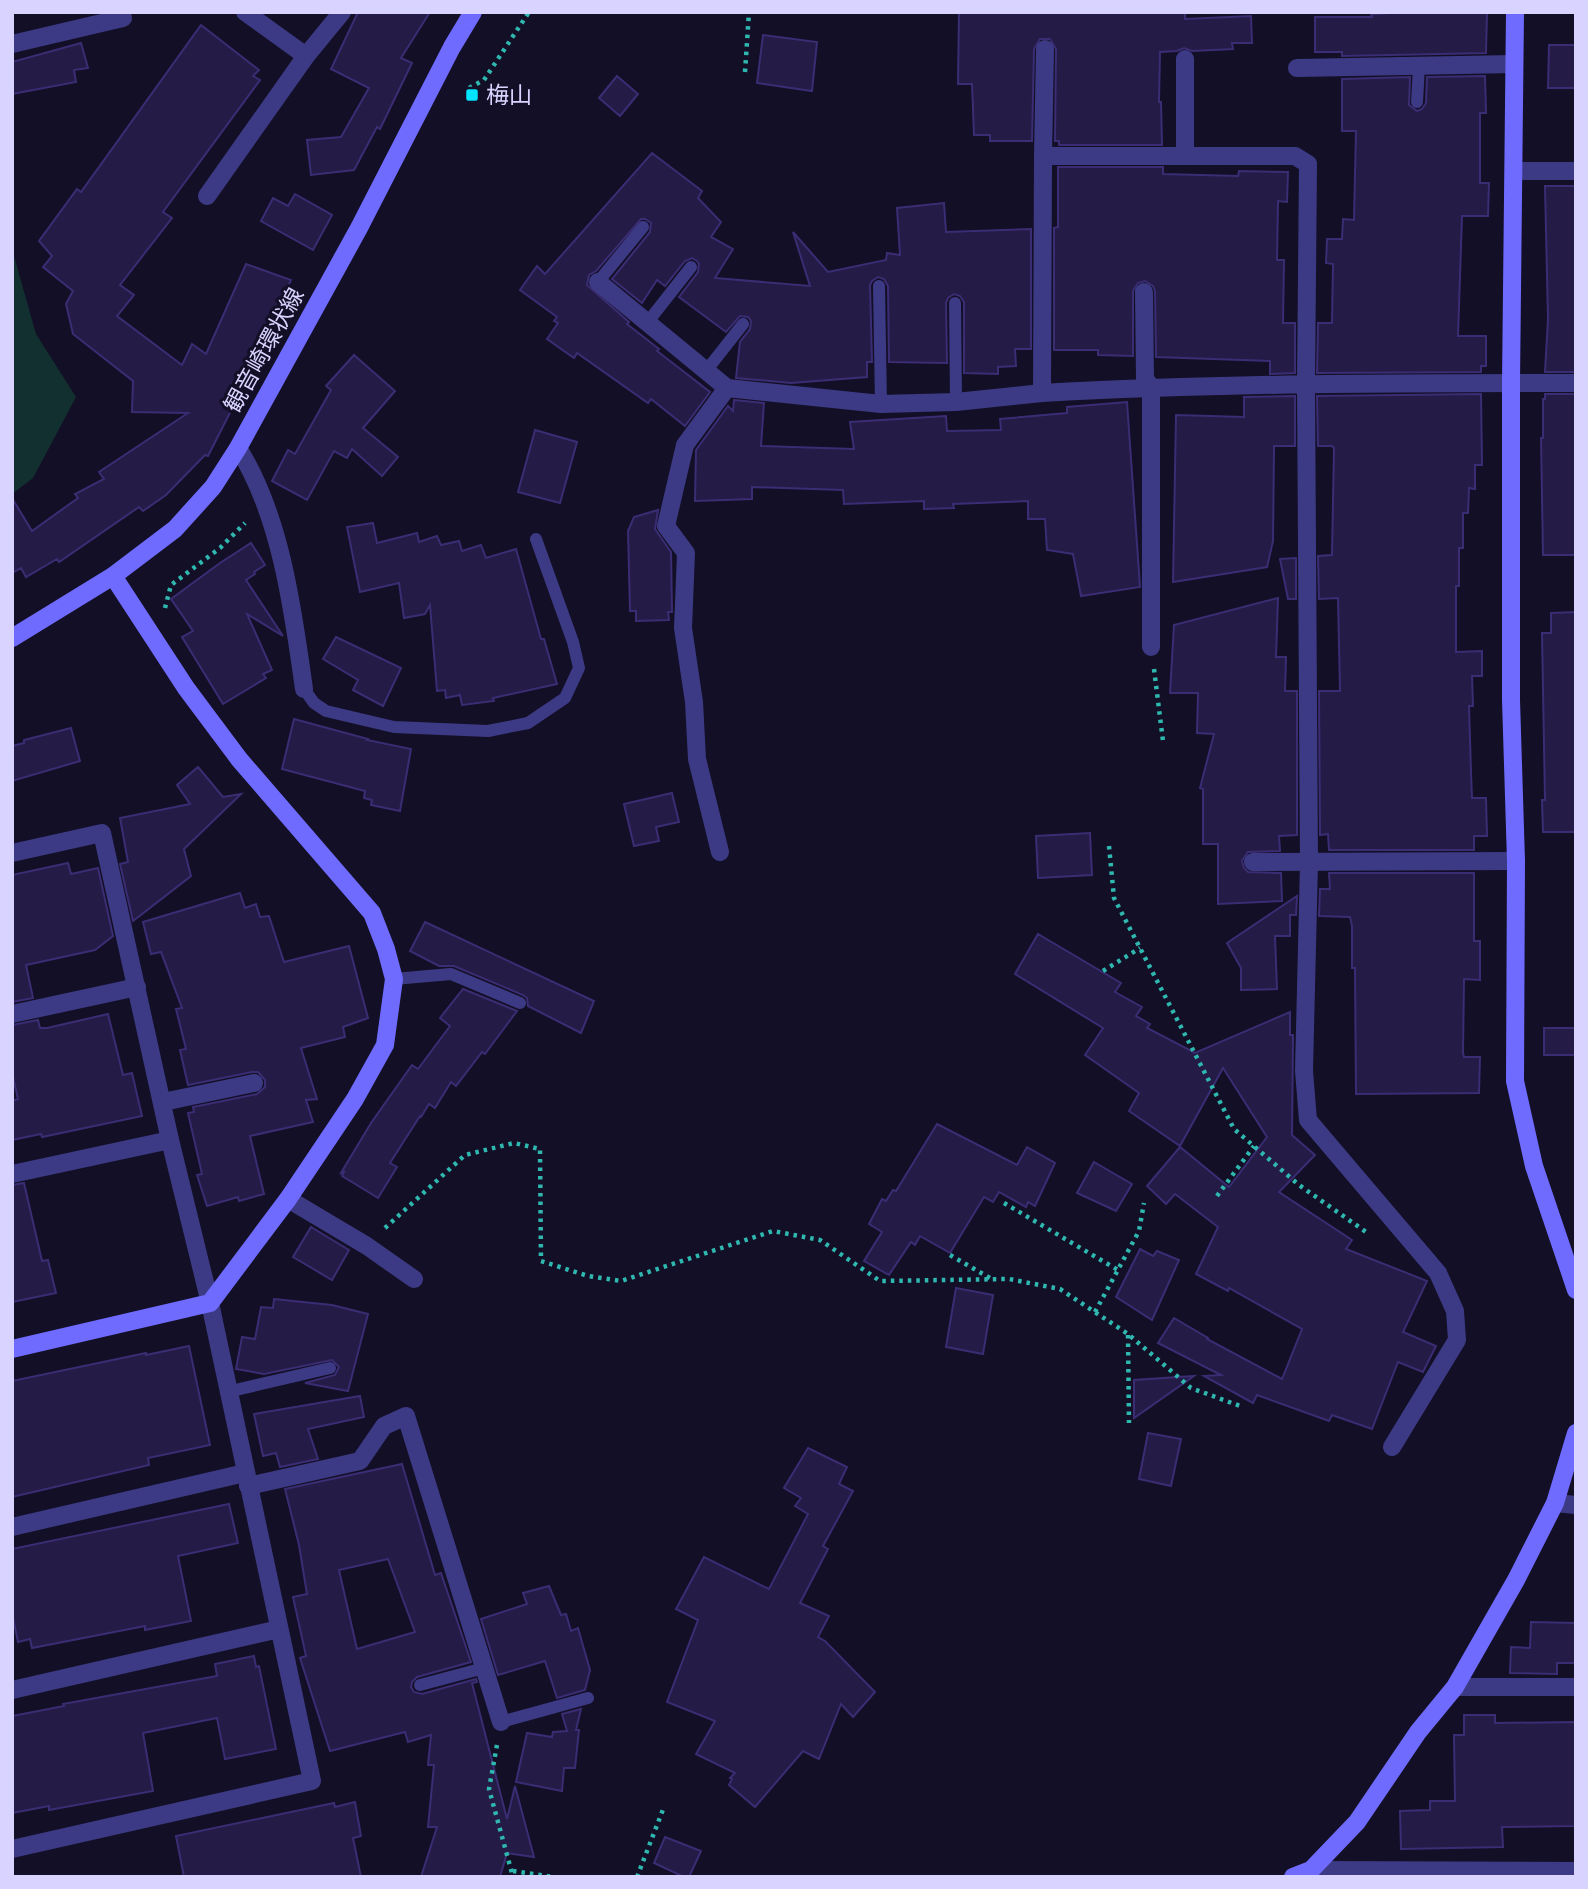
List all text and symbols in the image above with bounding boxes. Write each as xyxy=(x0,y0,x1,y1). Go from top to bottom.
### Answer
place label: 梅山 xyxy=(486,81,532,109)
marker: 梅山 xyxy=(464,87,480,103)
street label: 観音崎環状線 xyxy=(218,283,310,417)

